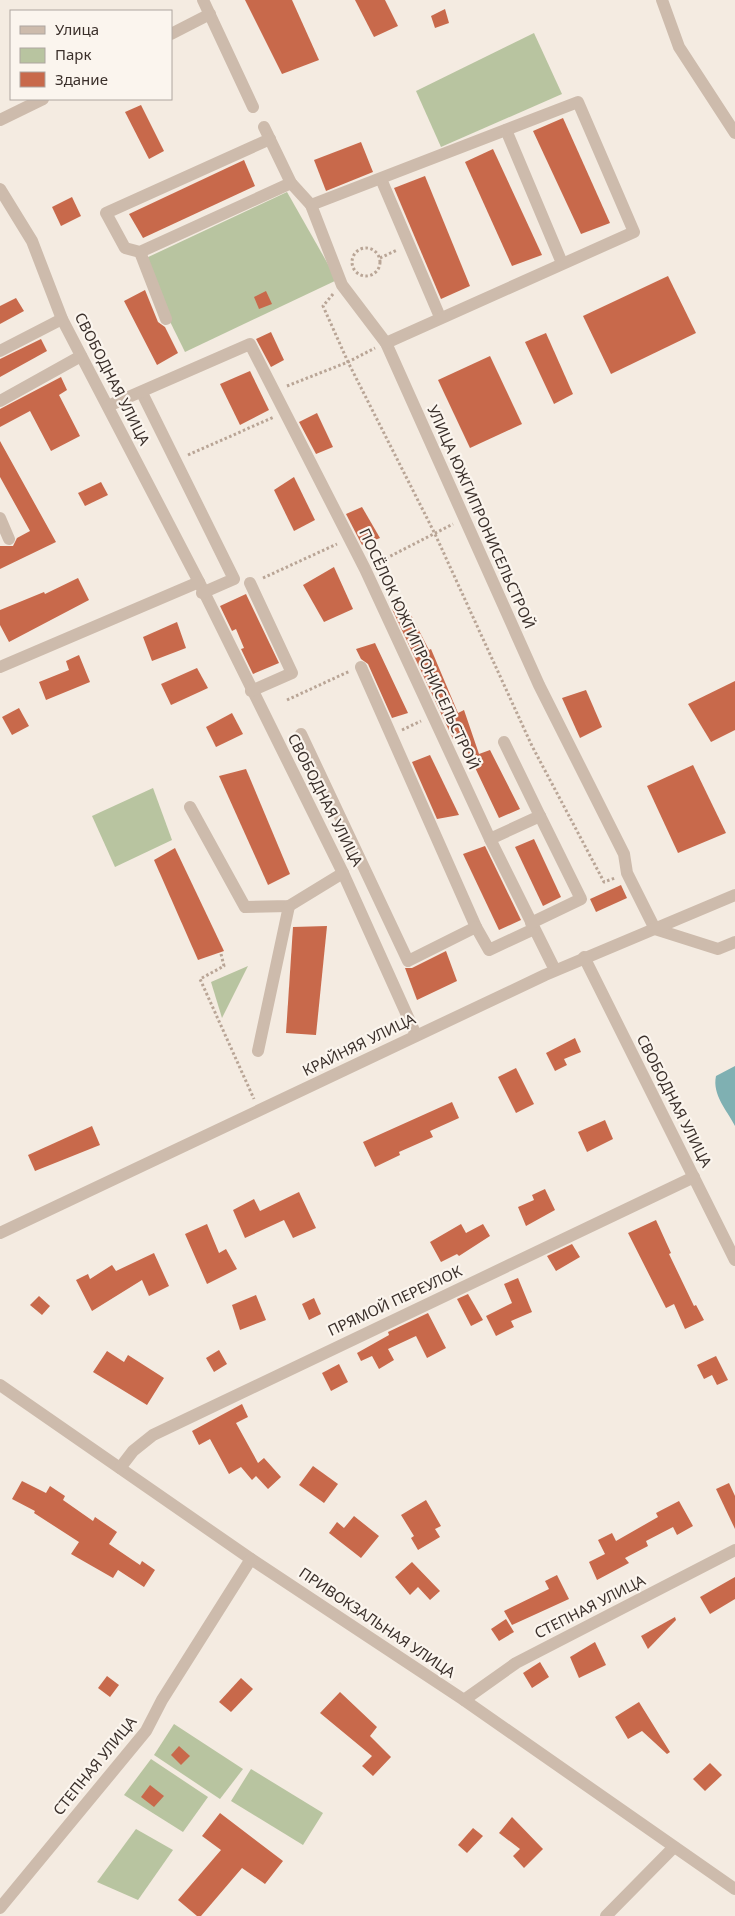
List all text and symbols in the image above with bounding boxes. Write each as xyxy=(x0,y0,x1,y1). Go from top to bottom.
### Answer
legend xyxy=(10,10,172,100)
text: Улица xyxy=(55,19,99,39)
text: Парк xyxy=(55,44,91,64)
text: Здание xyxy=(55,69,108,89)
street label: СВОБОДНАЯ УЛИЦА xyxy=(71,309,155,449)
street label: УЛИЦА ЮЖГИПРОНИСЕЛЬСТРОЙ xyxy=(423,402,540,632)
street label: ПОСЁЛОК ЮЖГИПРОНИСЕЛЬСТРОЙ xyxy=(355,525,485,772)
street label: СВОБОДНАЯ УЛИЦА xyxy=(284,730,368,870)
street label: КРАЙНЯЯ УЛИЦА xyxy=(299,1008,419,1080)
street label: СВОБОДНАЯ УЛИЦА xyxy=(633,1031,717,1171)
street label: ПРЯМОЙ ПЕРЕУЛОК xyxy=(324,1260,465,1340)
street label: ПРИВОКЗАЛЬНАЯ УЛИЦА xyxy=(296,1562,460,1682)
street label: СТЕПНАЯ УЛИЦА xyxy=(531,1569,649,1643)
street label: СТЕПНАЯ УЛИЦА xyxy=(48,1711,141,1819)

